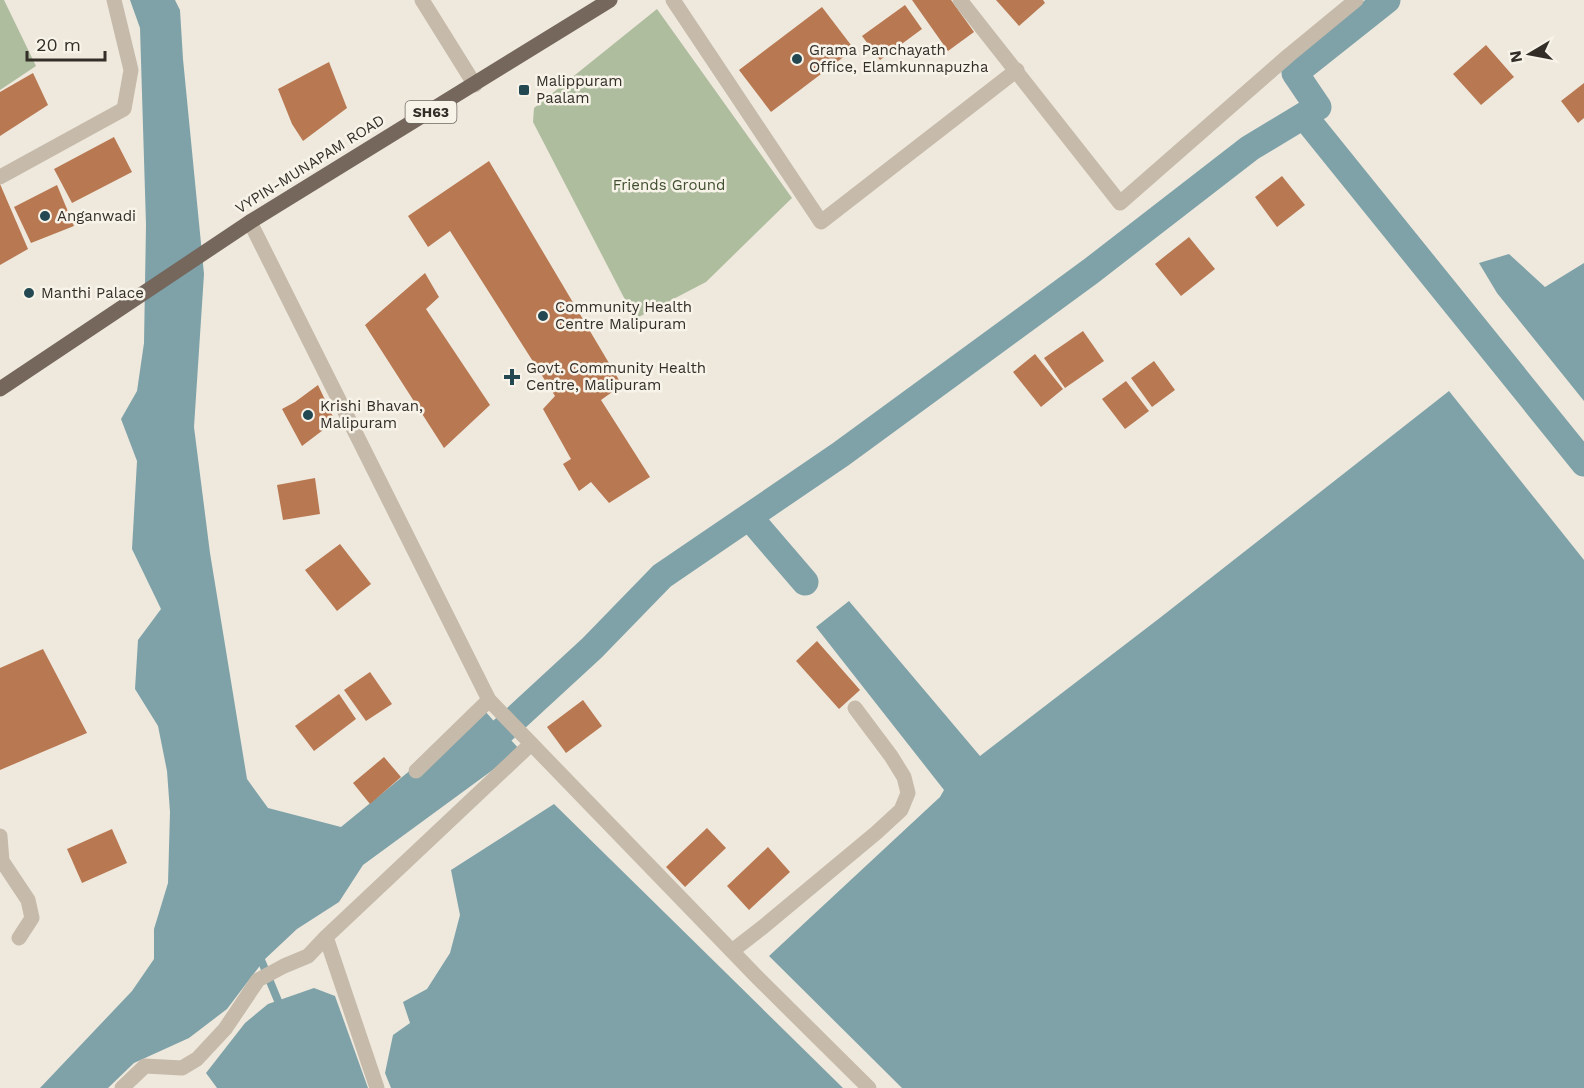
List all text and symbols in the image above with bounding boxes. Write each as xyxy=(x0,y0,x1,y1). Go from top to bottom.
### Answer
scale bar xyxy=(27,24,105,62)
north arrow xyxy=(1500,24,1560,84)
text: 20 m xyxy=(36,34,81,55)
place label: Grama Panchayath Office, Elamkunnapuzha xyxy=(809,41,989,76)
text: N xyxy=(1505,49,1526,64)
marker: Grama Panchayath Office, Elamkunnapuzha xyxy=(790,52,804,66)
place label: Malippuram Paalam xyxy=(536,72,623,107)
marker: Malippuram Paalam xyxy=(517,83,531,97)
road number: SH63 xyxy=(406,101,456,123)
street label: VYPIN-MUNAPAM ROAD xyxy=(232,111,388,217)
park label: Friends Ground xyxy=(613,176,725,194)
place label: Anganwadi xyxy=(57,207,136,225)
marker: Anganwadi xyxy=(38,209,52,223)
place label: Manthi Palace xyxy=(41,284,144,302)
marker: Manthi Palace xyxy=(22,286,36,300)
place label: Community Health Centre Malipuram xyxy=(555,298,692,333)
marker: Community Health Centre Malipuram xyxy=(536,309,550,323)
place label: Govt. Community Health Centre, Malipuram xyxy=(526,359,706,394)
marker: Govt. Community Health Centre, Malipuram xyxy=(503,368,521,386)
place label: Krishi Bhavan, Malipuram xyxy=(320,397,423,432)
marker: Krishi Bhavan, Malipuram xyxy=(301,408,315,422)

